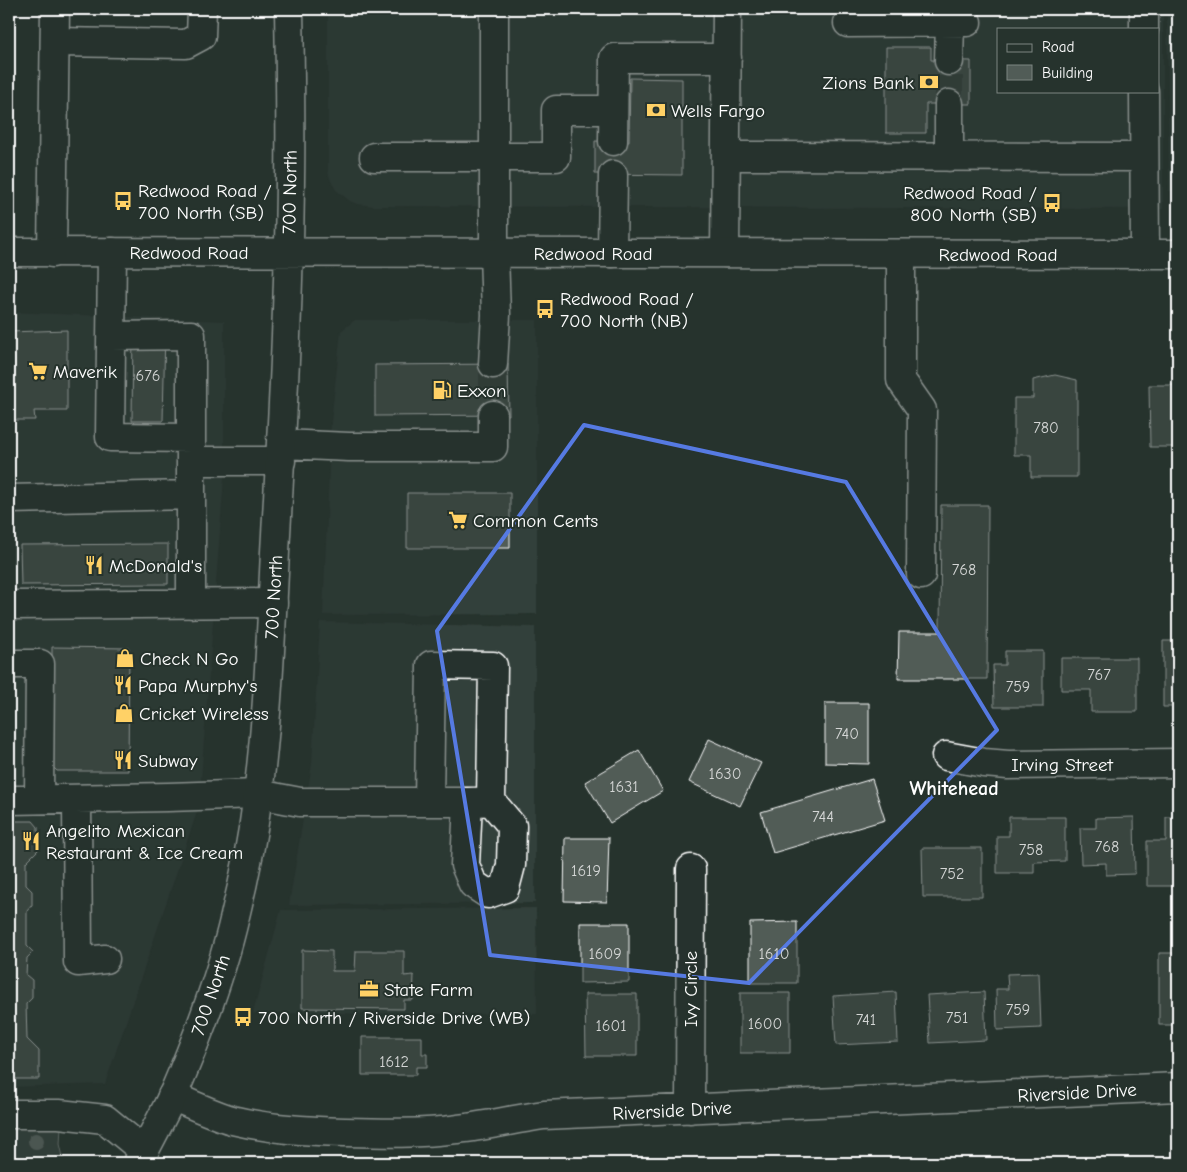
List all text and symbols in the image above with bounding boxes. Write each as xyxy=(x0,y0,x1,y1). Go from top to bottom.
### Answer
legend xyxy=(997,28,1160,92)
text: Road xyxy=(1042,38,1074,56)
text: Building xyxy=(1042,64,1093,82)
bank icon: Zions Bank xyxy=(918,71,940,93)
place label: Zions Bank xyxy=(823,72,915,94)
bank icon: Wells Fargo xyxy=(645,99,667,121)
place label: Wells Fargo xyxy=(671,100,765,122)
street label: 700 North xyxy=(278,150,302,234)
place label: Redwood Road / 700 North (SB) xyxy=(138,180,272,224)
place label: Redwood Road / 800 North (SB) xyxy=(903,182,1037,226)
bus stop icon: Redwood Road / 700 North (SB) xyxy=(112,190,134,212)
bus stop icon: Redwood Road / 800 North (SB) xyxy=(1041,192,1063,214)
street label: Redwood Road xyxy=(129,242,249,264)
street label: Redwood Road xyxy=(533,243,653,265)
street label: Redwood Road xyxy=(938,244,1058,266)
place label: Redwood Road / 700 North (NB) xyxy=(560,288,694,332)
bus stop icon: Redwood Road / 700 North (NB) xyxy=(534,298,556,320)
supermarket icon: Maverik xyxy=(27,360,49,382)
place label: Maverik xyxy=(53,361,118,383)
house number: 676 xyxy=(136,367,160,385)
fuel station icon: Exxon xyxy=(431,379,453,401)
place label: Exxon xyxy=(457,380,507,402)
house number: 780 xyxy=(1033,419,1059,437)
supermarket icon: Common Cents xyxy=(447,509,469,531)
place label: Common Cents xyxy=(473,510,598,532)
restaurant icon: McDonald's xyxy=(83,554,105,576)
street label: 700 North xyxy=(261,554,287,640)
place label: McDonald's xyxy=(109,555,202,577)
house number: 768 xyxy=(952,561,976,579)
shop icon: Check N Go xyxy=(114,647,136,669)
place label: Check N Go xyxy=(140,648,239,670)
house number: 767 xyxy=(1087,666,1111,684)
restaurant icon: Papa Murphy's xyxy=(112,674,134,696)
place label: Papa Murphy's xyxy=(138,675,258,697)
house number: 759 xyxy=(1006,678,1030,696)
shop icon: Cricket Wireless xyxy=(113,702,135,724)
place label: Cricket Wireless xyxy=(139,703,269,725)
house number: 740 xyxy=(835,725,859,743)
restaurant icon: Subway xyxy=(112,749,134,771)
place label: Subway xyxy=(138,750,198,772)
street label: Irving Street xyxy=(1011,754,1113,776)
house number: 1630 xyxy=(709,765,741,783)
district label: Whitehead xyxy=(909,777,999,800)
house number: 1631 xyxy=(609,778,639,796)
house number: 744 xyxy=(812,808,834,826)
place label: Angelito Mexican Restaurant & Ice Cream xyxy=(46,820,243,864)
restaurant icon: Angelito Mexican Restaurant & Ice Cream xyxy=(20,830,42,852)
house number: 768 xyxy=(1095,838,1119,856)
house number: 758 xyxy=(1019,841,1043,859)
house number: 1619 xyxy=(571,862,601,880)
house number: 752 xyxy=(940,865,964,883)
house number: 1609 xyxy=(588,945,622,963)
house number: 1610 xyxy=(758,945,790,963)
street label: Ivy Circle xyxy=(680,951,702,1027)
street label: 700 North xyxy=(187,952,235,1039)
office icon: State Farm xyxy=(358,978,380,1000)
place label: State Farm xyxy=(384,979,473,1001)
house number: 759 xyxy=(1006,1001,1030,1019)
bus stop icon: 700 North / Riverside Drive (WB) xyxy=(232,1006,254,1028)
place label: 700 North / Riverside Drive (WB) xyxy=(258,1007,530,1029)
house number: 751 xyxy=(946,1009,968,1027)
house number: 741 xyxy=(856,1011,876,1029)
house number: 1600 xyxy=(748,1015,782,1033)
house number: 1601 xyxy=(595,1017,627,1035)
house number: 1612 xyxy=(379,1053,409,1071)
street label: Riverside Drive xyxy=(1017,1079,1137,1107)
street label: Riverside Drive xyxy=(612,1097,732,1125)

